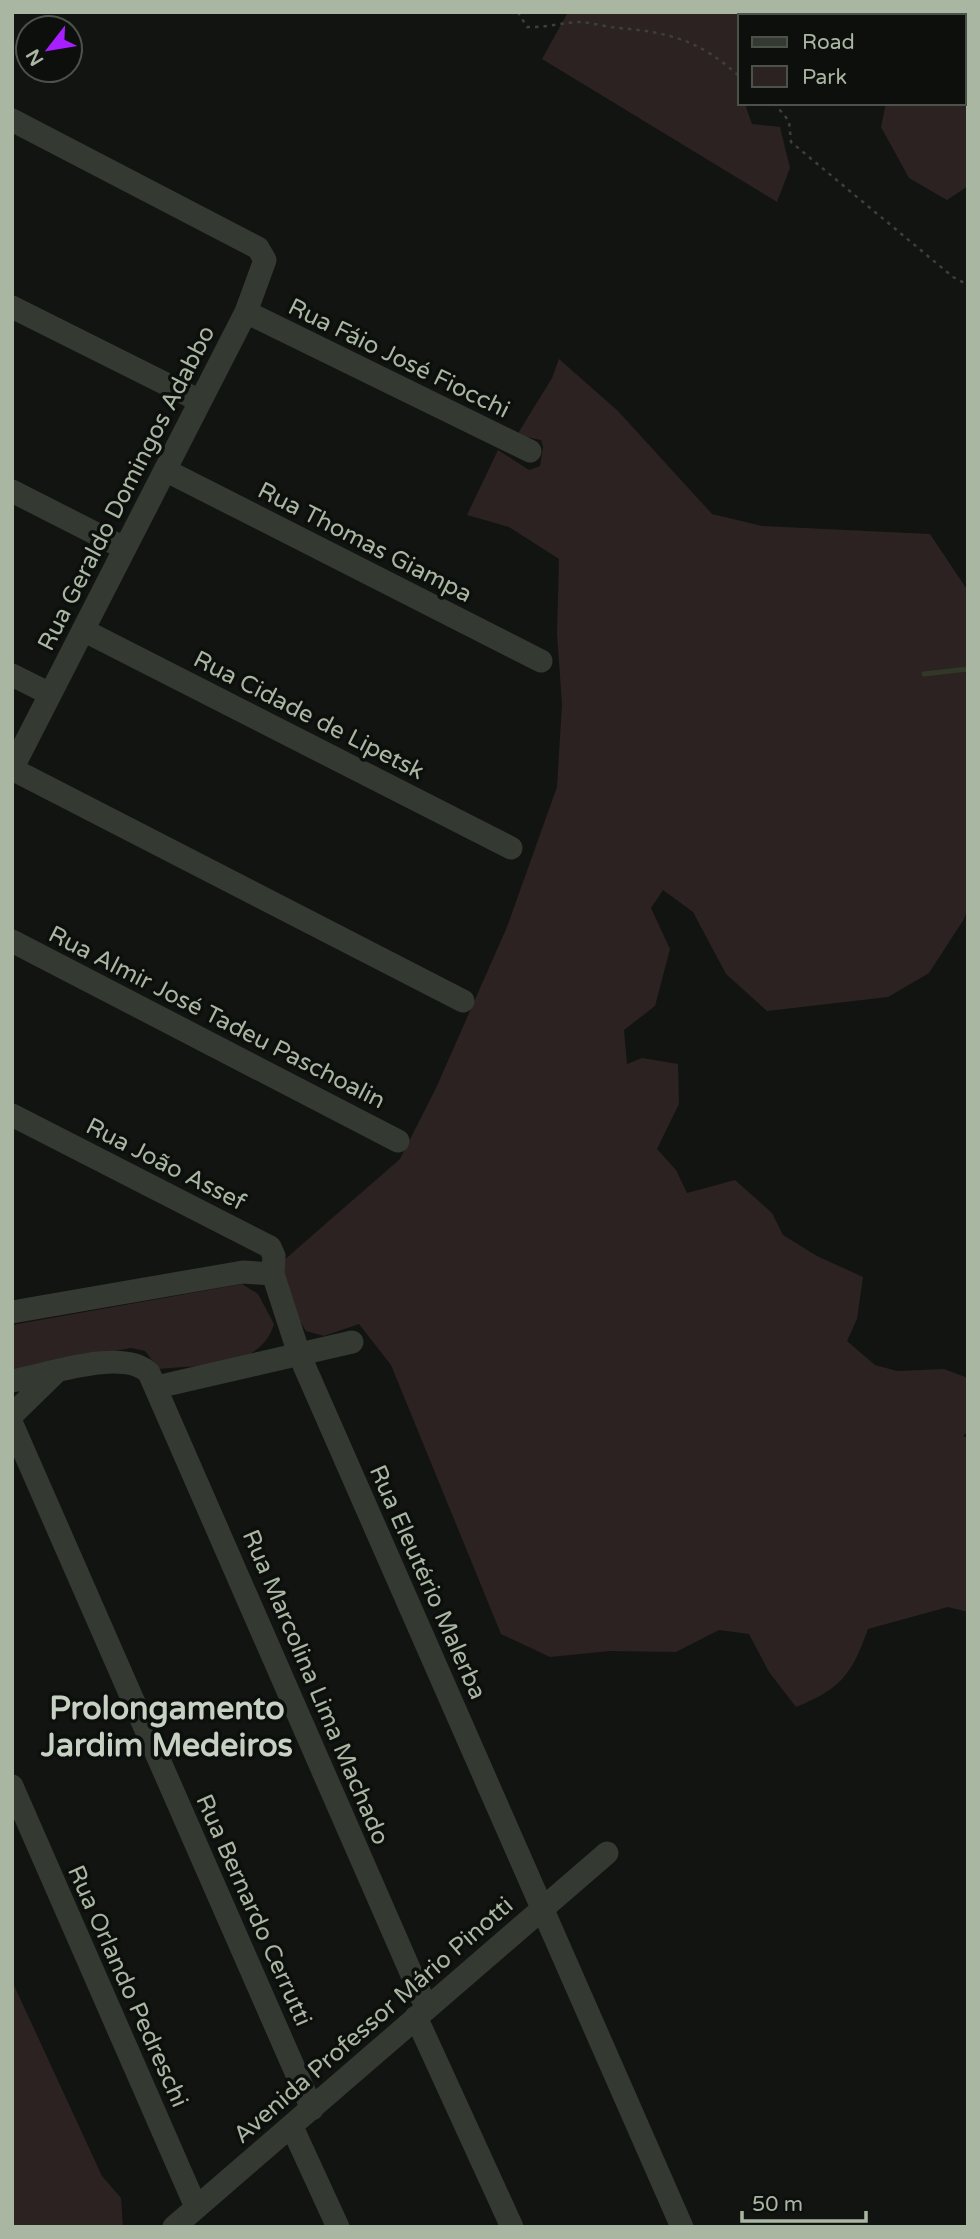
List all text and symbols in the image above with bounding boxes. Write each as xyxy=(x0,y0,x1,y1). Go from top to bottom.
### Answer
north arrow xyxy=(14,14,84,84)
legend xyxy=(738,14,966,105)
text: Road xyxy=(802,30,855,55)
text: N xyxy=(22,45,49,69)
text: Park xyxy=(802,65,847,90)
street label: Rua Fáio José Fiocchi xyxy=(283,292,514,425)
street label: Rua Geraldo Domingos Adabbo xyxy=(32,321,221,656)
street label: Rua Thomas Giampa xyxy=(253,476,477,609)
street label: Rua Cidade de Lipetsk xyxy=(189,645,429,786)
street label: Rua Almir José Tadeu Paschoalin xyxy=(44,920,390,1115)
street label: Rua João Assef xyxy=(81,1112,251,1218)
street label: Rua Eleutério Malerba xyxy=(363,1460,492,1704)
street label: Rua Marcolina Lima Machado xyxy=(236,1525,395,1849)
district label: Prolongamento Jardim Medeiros xyxy=(40,1690,293,1765)
street label: Rua Bernardo Cerrutti xyxy=(189,1790,318,2031)
street label: Rua Orlando Pedreschi xyxy=(61,1861,194,2112)
street label: Avenida Professor Mário Pinotti xyxy=(228,1891,519,2150)
scale bar xyxy=(742,2180,866,2224)
text: 50 m xyxy=(752,2192,803,2217)

